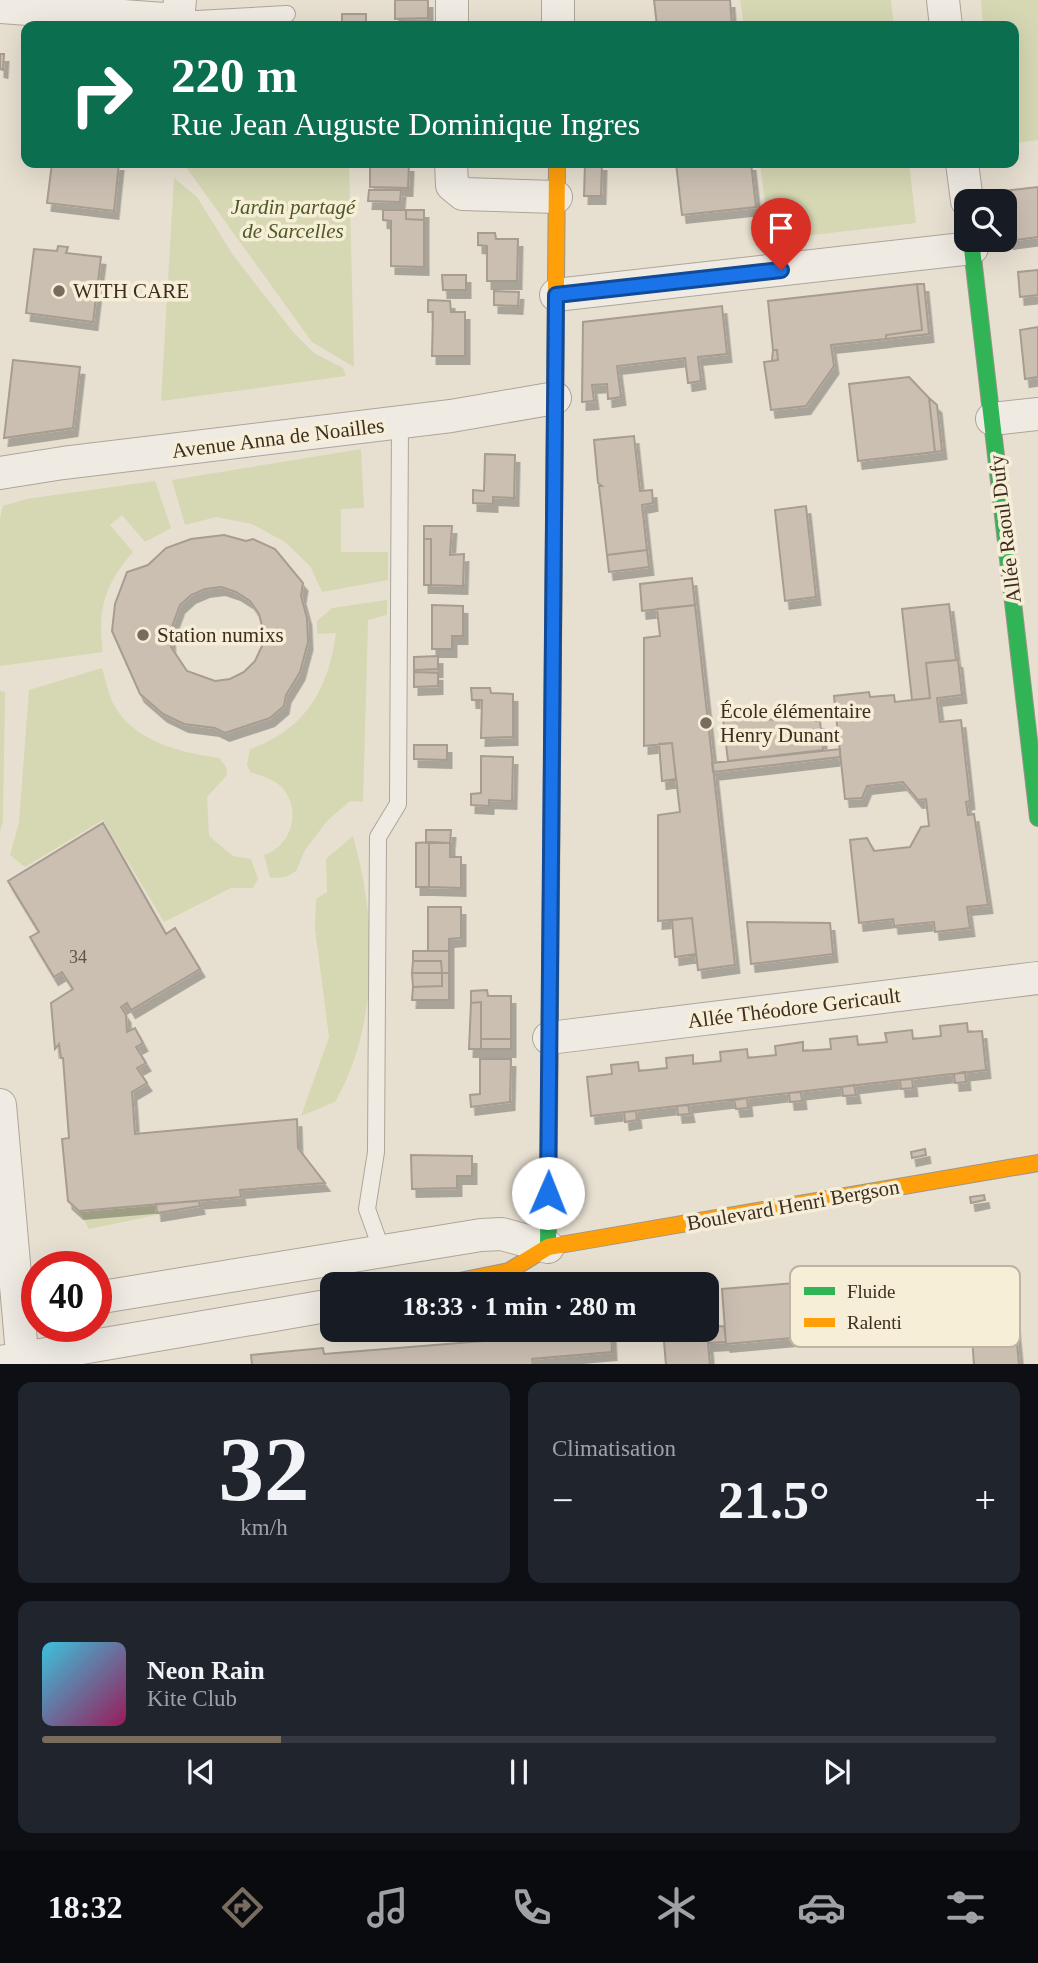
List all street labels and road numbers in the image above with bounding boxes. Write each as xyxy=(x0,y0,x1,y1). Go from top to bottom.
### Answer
street label: Avenue Anna de Noailles xyxy=(171,413,385,463)
street label: Allée Raoul Dufy xyxy=(984,453,1026,605)
street label: Allée Théodore Gericault xyxy=(686,983,902,1033)
street label: Boulevard Henri Bergson xyxy=(685,1174,902,1236)

